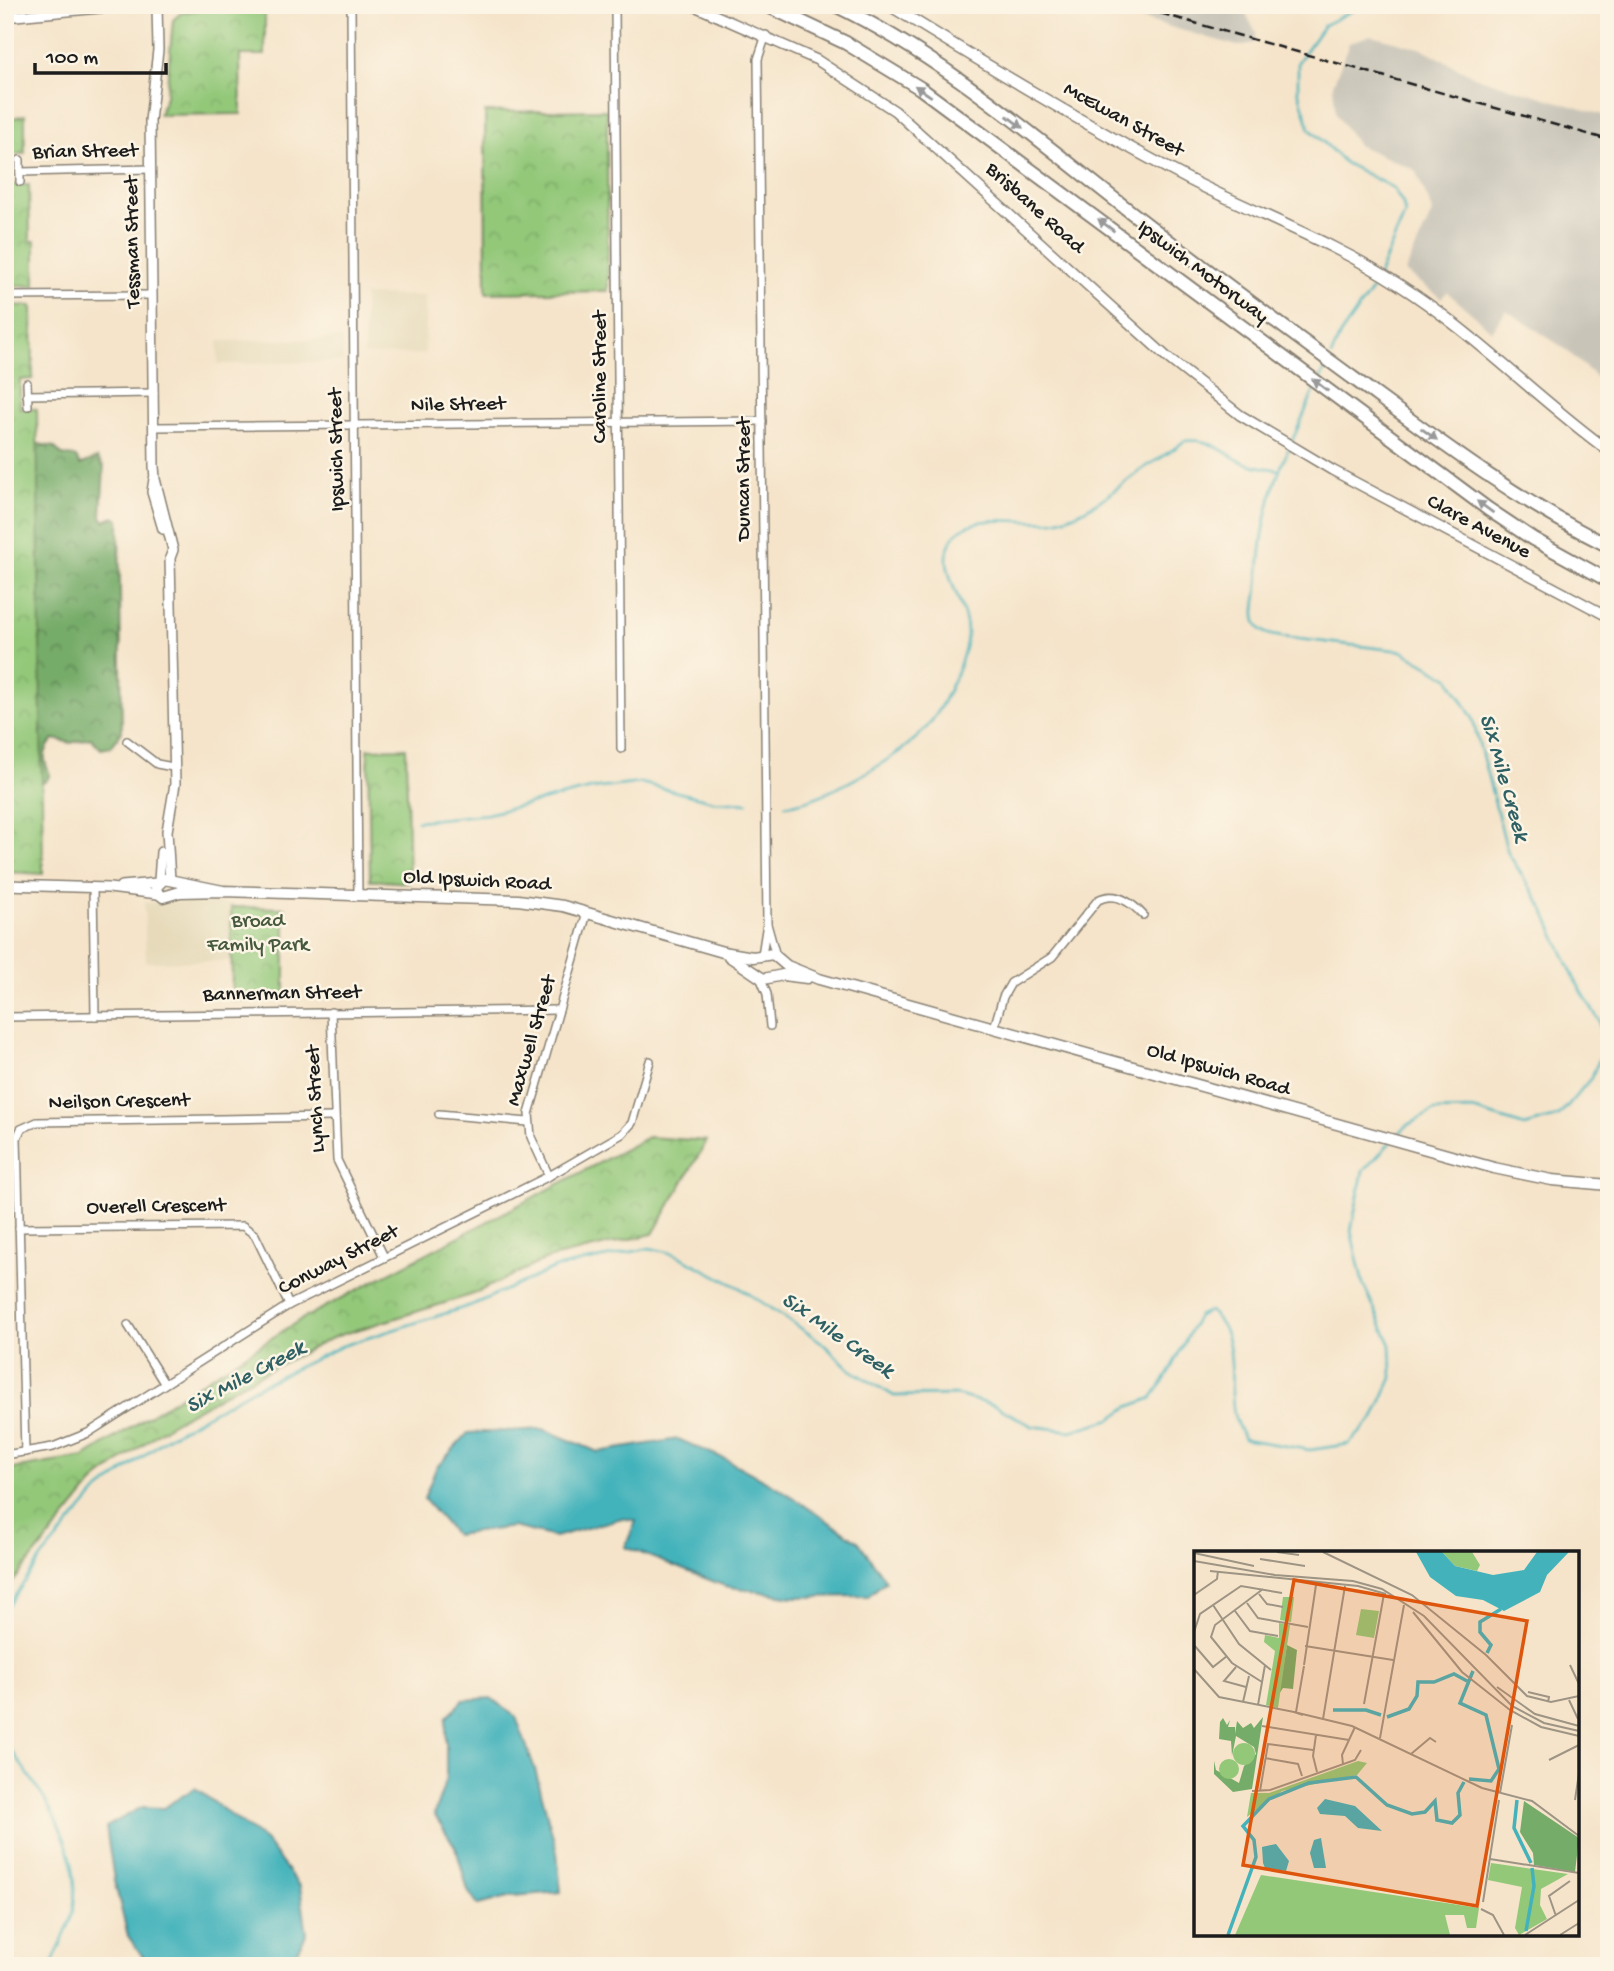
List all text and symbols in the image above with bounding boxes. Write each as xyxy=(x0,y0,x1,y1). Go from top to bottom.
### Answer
scale bar xyxy=(35,32,166,76)
text: 100 m xyxy=(45,47,98,72)
street label: McEwan Street xyxy=(1058,78,1190,166)
one-way arrow xyxy=(914,84,932,98)
one-way arrow xyxy=(1006,115,1024,129)
street label: Brian Street xyxy=(31,140,140,166)
street label: Brisbane Road xyxy=(978,157,1090,261)
street label: Tessman Street xyxy=(120,173,148,309)
street label: Ipswich Motorway xyxy=(1131,215,1273,331)
one-way arrow xyxy=(1098,218,1116,233)
street label: Caroline Street xyxy=(589,308,614,443)
one-way arrow xyxy=(1311,378,1329,392)
street label: Ipswich Street xyxy=(324,386,352,512)
street label: Nile Street xyxy=(410,393,508,419)
street label: Duncan Street xyxy=(733,415,758,543)
one-way arrow xyxy=(1420,426,1438,440)
street label: Clare Avenue xyxy=(1422,490,1535,566)
one-way arrow xyxy=(1476,500,1494,514)
water label: Six Mile Creek xyxy=(1472,711,1535,847)
street label: Old Ipswich Road xyxy=(403,866,553,898)
park label: Broad Family Park xyxy=(206,910,312,959)
street label: Maxwell Street xyxy=(502,971,564,1109)
street label: Bannerman Street xyxy=(202,981,364,1009)
street label: Old Ipswich Road xyxy=(1144,1039,1294,1104)
street label: Lynch Street xyxy=(302,1042,332,1153)
street label: Neilson Crescent xyxy=(48,1089,192,1117)
street label: Overell Crescent xyxy=(86,1194,228,1222)
street label: Conway Street xyxy=(275,1219,405,1302)
water label: Six Mile Creek xyxy=(776,1287,901,1386)
water label: Six Mile Creek xyxy=(182,1334,313,1421)
inset map xyxy=(1194,1551,1579,1936)

